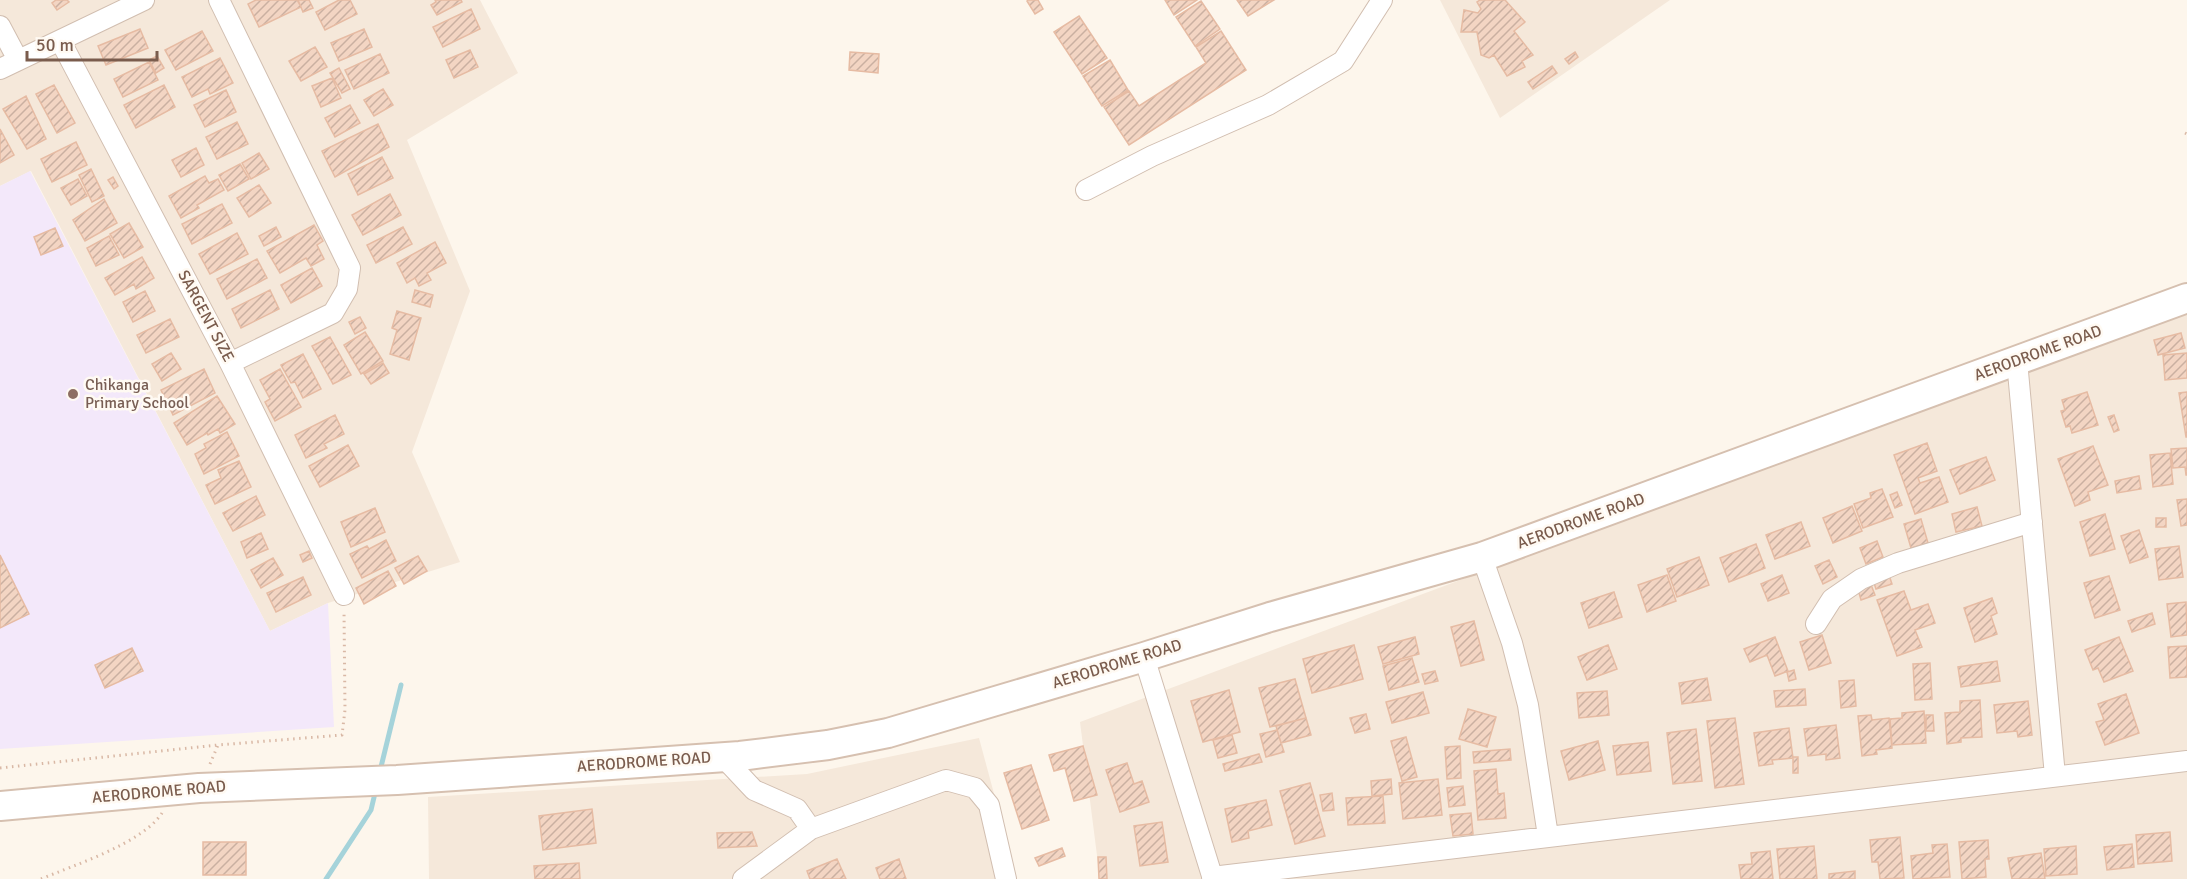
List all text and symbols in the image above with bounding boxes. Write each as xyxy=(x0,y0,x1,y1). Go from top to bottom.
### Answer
scale bar xyxy=(27,24,158,62)
text: 50 m xyxy=(36,34,74,56)
street label: SARGENT SIZE xyxy=(173,267,239,365)
street label: AERODROME ROAD xyxy=(1971,321,2105,385)
place label: Chikanga Primary School xyxy=(85,375,189,413)
marker: Chikanga Primary School xyxy=(66,387,80,401)
street label: AERODROME ROAD xyxy=(1514,489,1648,553)
street label: AERODROME ROAD xyxy=(1050,635,1184,693)
street label: AERODROME ROAD xyxy=(576,747,712,777)
street label: AERODROME ROAD xyxy=(91,776,227,808)

